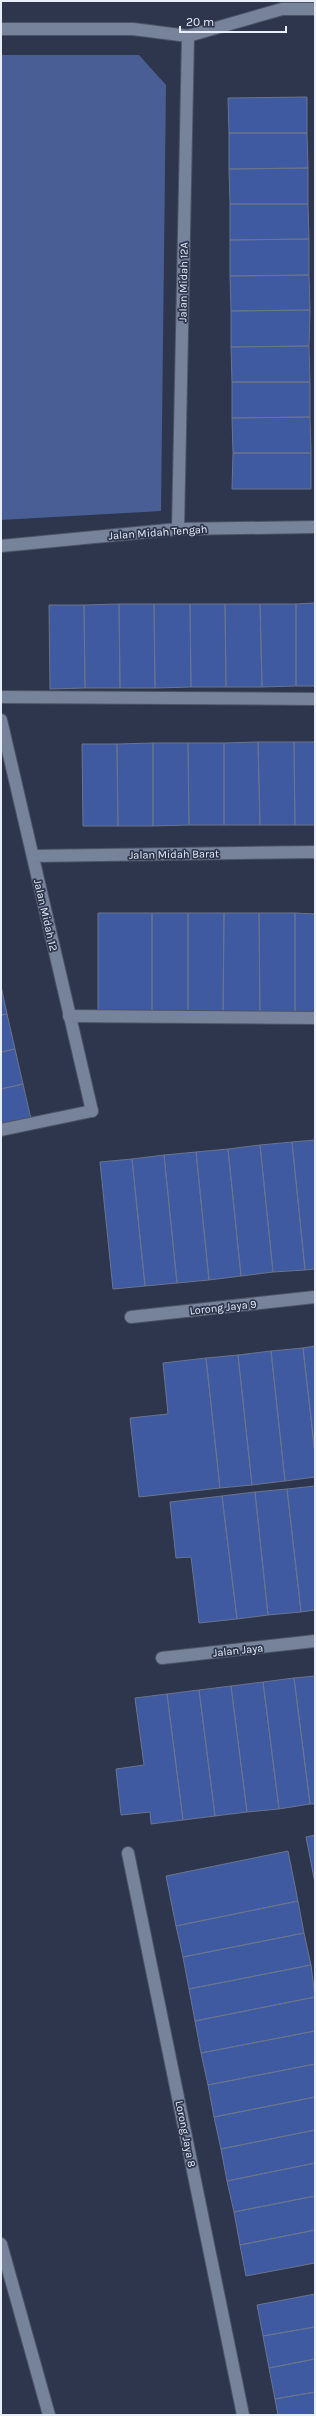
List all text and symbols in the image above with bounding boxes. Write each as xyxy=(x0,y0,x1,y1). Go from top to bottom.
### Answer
scale bar xyxy=(180,8,286,34)
text: 20 m xyxy=(186,15,214,29)
street label: Jalan Midah 12A xyxy=(176,241,191,322)
street label: Jalan Midah Tengah xyxy=(108,523,208,542)
street label: Jalan Midah Barat xyxy=(129,847,219,862)
street label: Jalan Midah 12 xyxy=(31,878,60,952)
street label: Lorong Jaya 9 xyxy=(189,1298,257,1317)
street label: Jalan Jaya xyxy=(212,1641,264,1660)
street label: Lorong Jaya 8 xyxy=(173,2100,198,2169)

